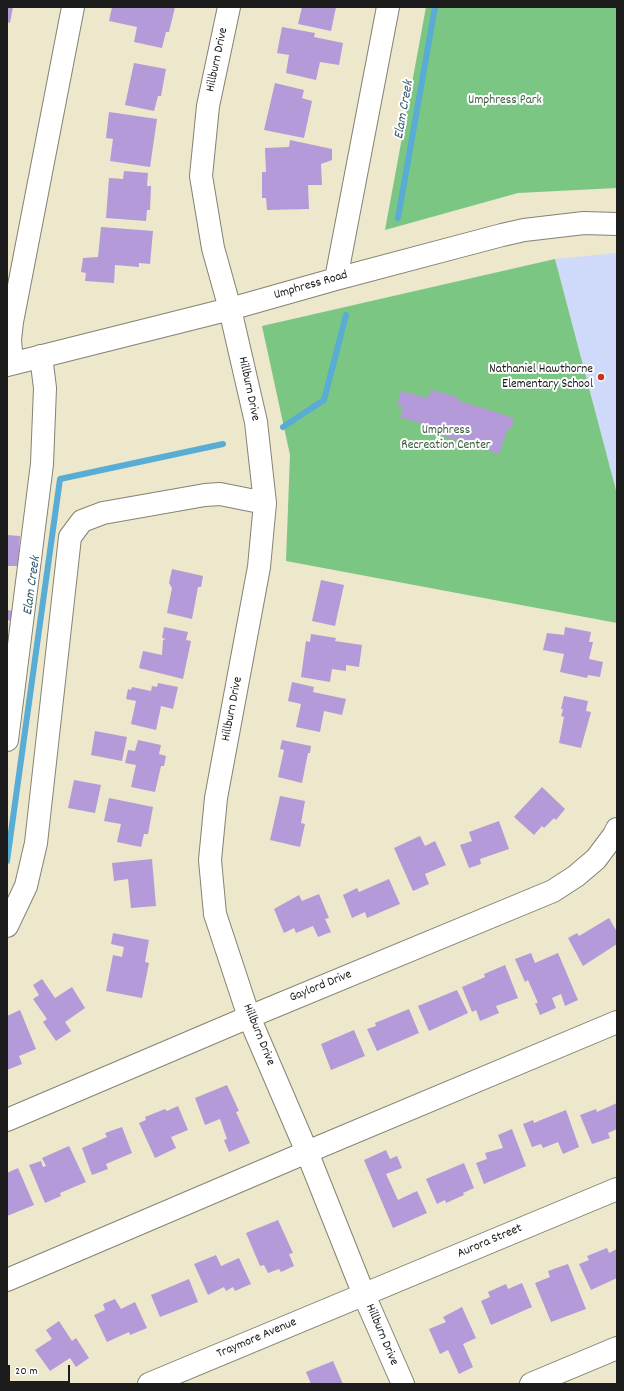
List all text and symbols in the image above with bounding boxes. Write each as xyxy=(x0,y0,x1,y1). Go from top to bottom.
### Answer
street label: Hillburn Drive xyxy=(204,26,232,94)
water label: Elam Creek xyxy=(392,79,418,141)
park label: Umphress Park xyxy=(468,93,542,109)
street label: Umphress Road xyxy=(272,268,350,304)
street label: Hillburn Drive xyxy=(234,355,262,423)
place label: Nathaniel Hawthorne Elementary School xyxy=(489,362,593,393)
marker: Nathaniel Hawthorne Elementary School xyxy=(596,372,606,382)
park label: Umphress Recreation Center xyxy=(401,423,491,454)
water label: Elam Creek xyxy=(21,555,45,617)
street label: Hillburn Drive xyxy=(219,675,247,743)
street label: Gaylord Drive xyxy=(288,967,354,1007)
street label: Hillburn Drive xyxy=(239,1002,277,1068)
street label: Aurora Street xyxy=(455,1221,525,1263)
street label: Hillburn Drive xyxy=(361,1302,401,1368)
street label: Traymore Avenue xyxy=(215,1315,299,1363)
scale bar xyxy=(10,1357,72,1383)
text: 20 m xyxy=(15,1363,38,1380)

